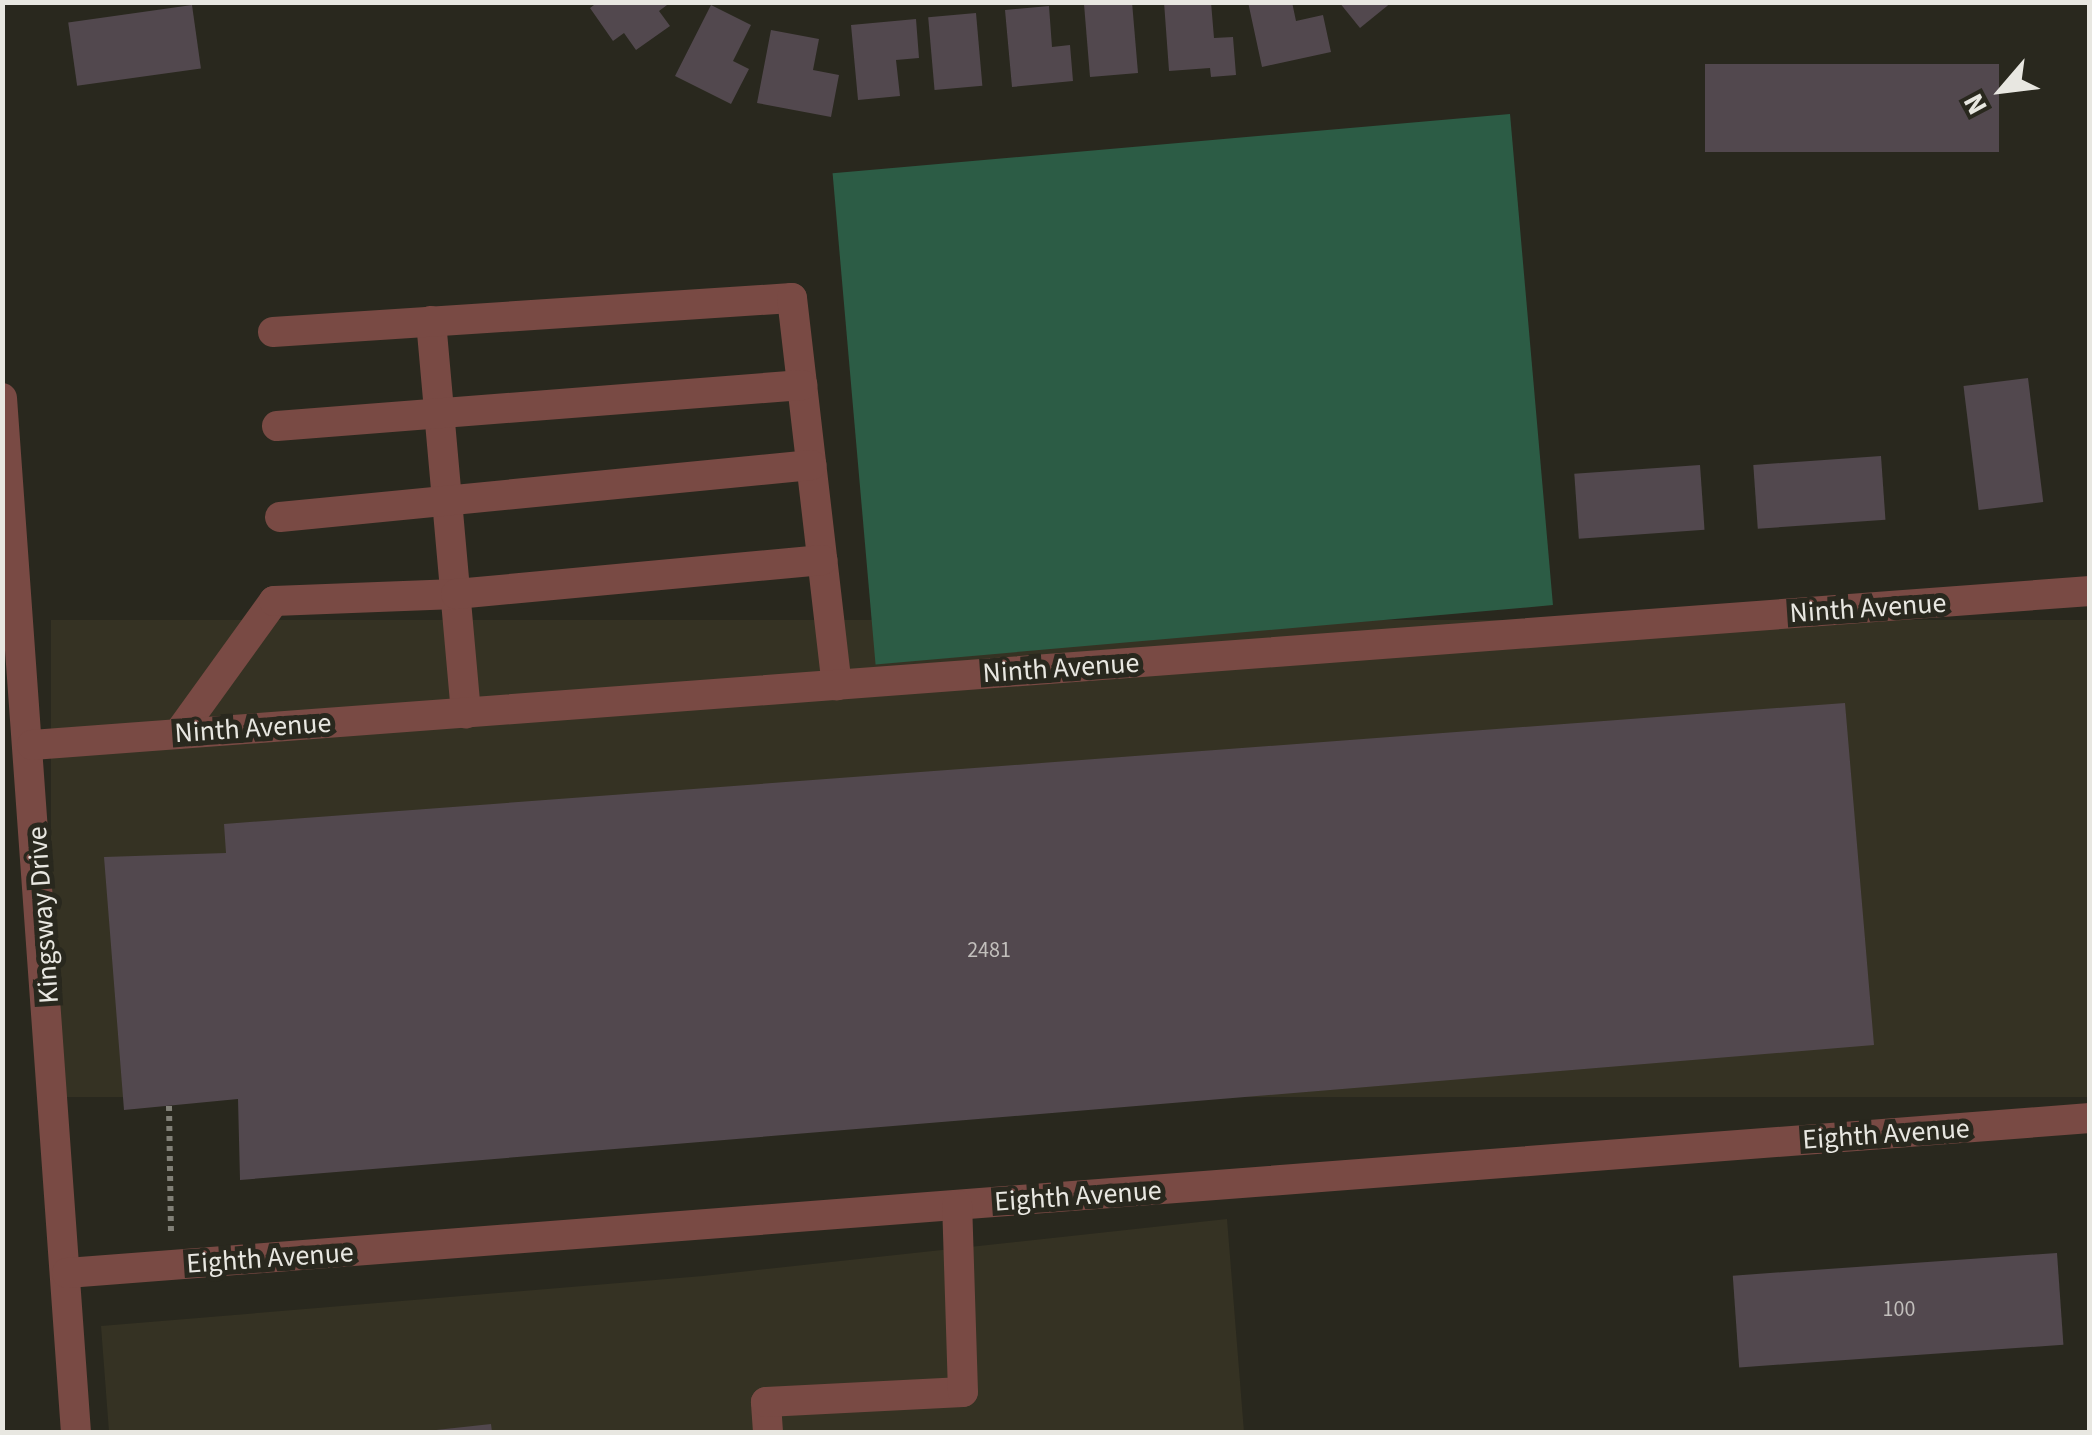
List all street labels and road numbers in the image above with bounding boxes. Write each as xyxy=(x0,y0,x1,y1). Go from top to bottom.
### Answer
street label: Ninth Avenue xyxy=(1789,586,1947,630)
street label: Ninth Avenue xyxy=(982,646,1140,690)
street label: Ninth Avenue xyxy=(174,706,332,750)
street label: Kingsway Drive xyxy=(20,825,66,1005)
street label: Eighth Avenue xyxy=(1801,1111,1971,1157)
street label: Eighth Avenue xyxy=(993,1173,1163,1219)
street label: Eighth Avenue xyxy=(185,1235,355,1281)

